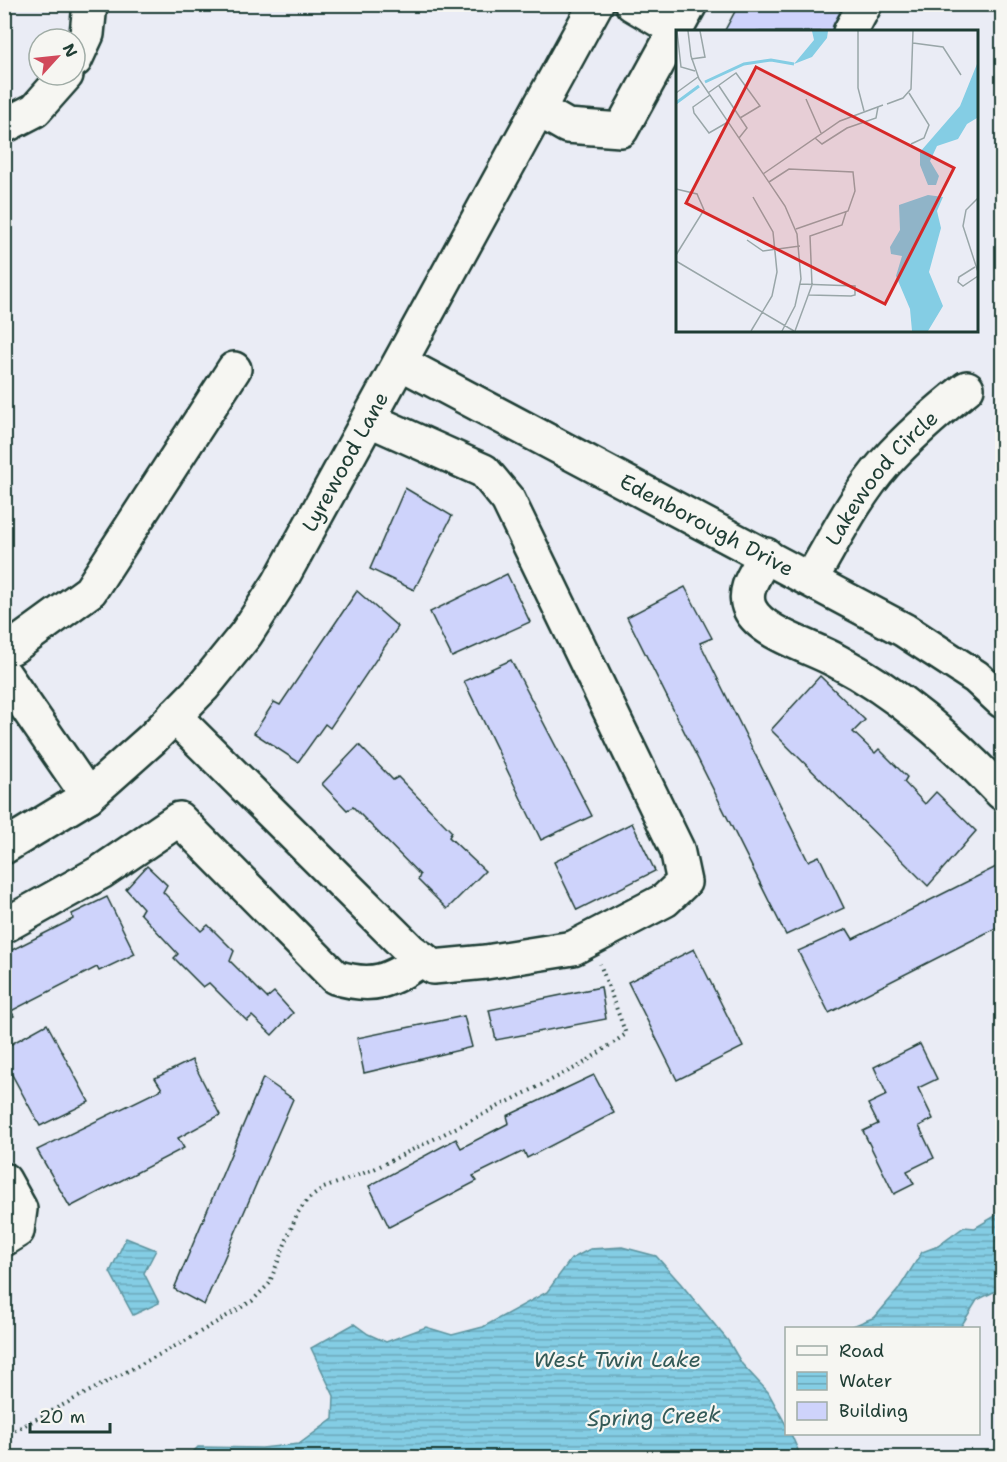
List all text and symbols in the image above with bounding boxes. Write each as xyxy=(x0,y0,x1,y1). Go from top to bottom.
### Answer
north arrow xyxy=(27,27,87,87)
inset map xyxy=(676,30,977,332)
text: N xyxy=(58,40,82,61)
street label: Lyrewood Lane xyxy=(296,387,395,537)
street label: Lakewood Circle xyxy=(819,404,944,551)
street label: Edenborough Drive xyxy=(615,468,799,583)
legend xyxy=(785,1327,980,1435)
text: Road xyxy=(839,1339,884,1363)
water label: West Twin Lake xyxy=(533,1345,701,1374)
text: Water xyxy=(839,1369,892,1393)
scale bar xyxy=(30,1396,110,1434)
text: Building xyxy=(839,1399,908,1423)
water label: Spring Creek xyxy=(587,1400,722,1433)
text: 20 m xyxy=(39,1405,85,1429)

